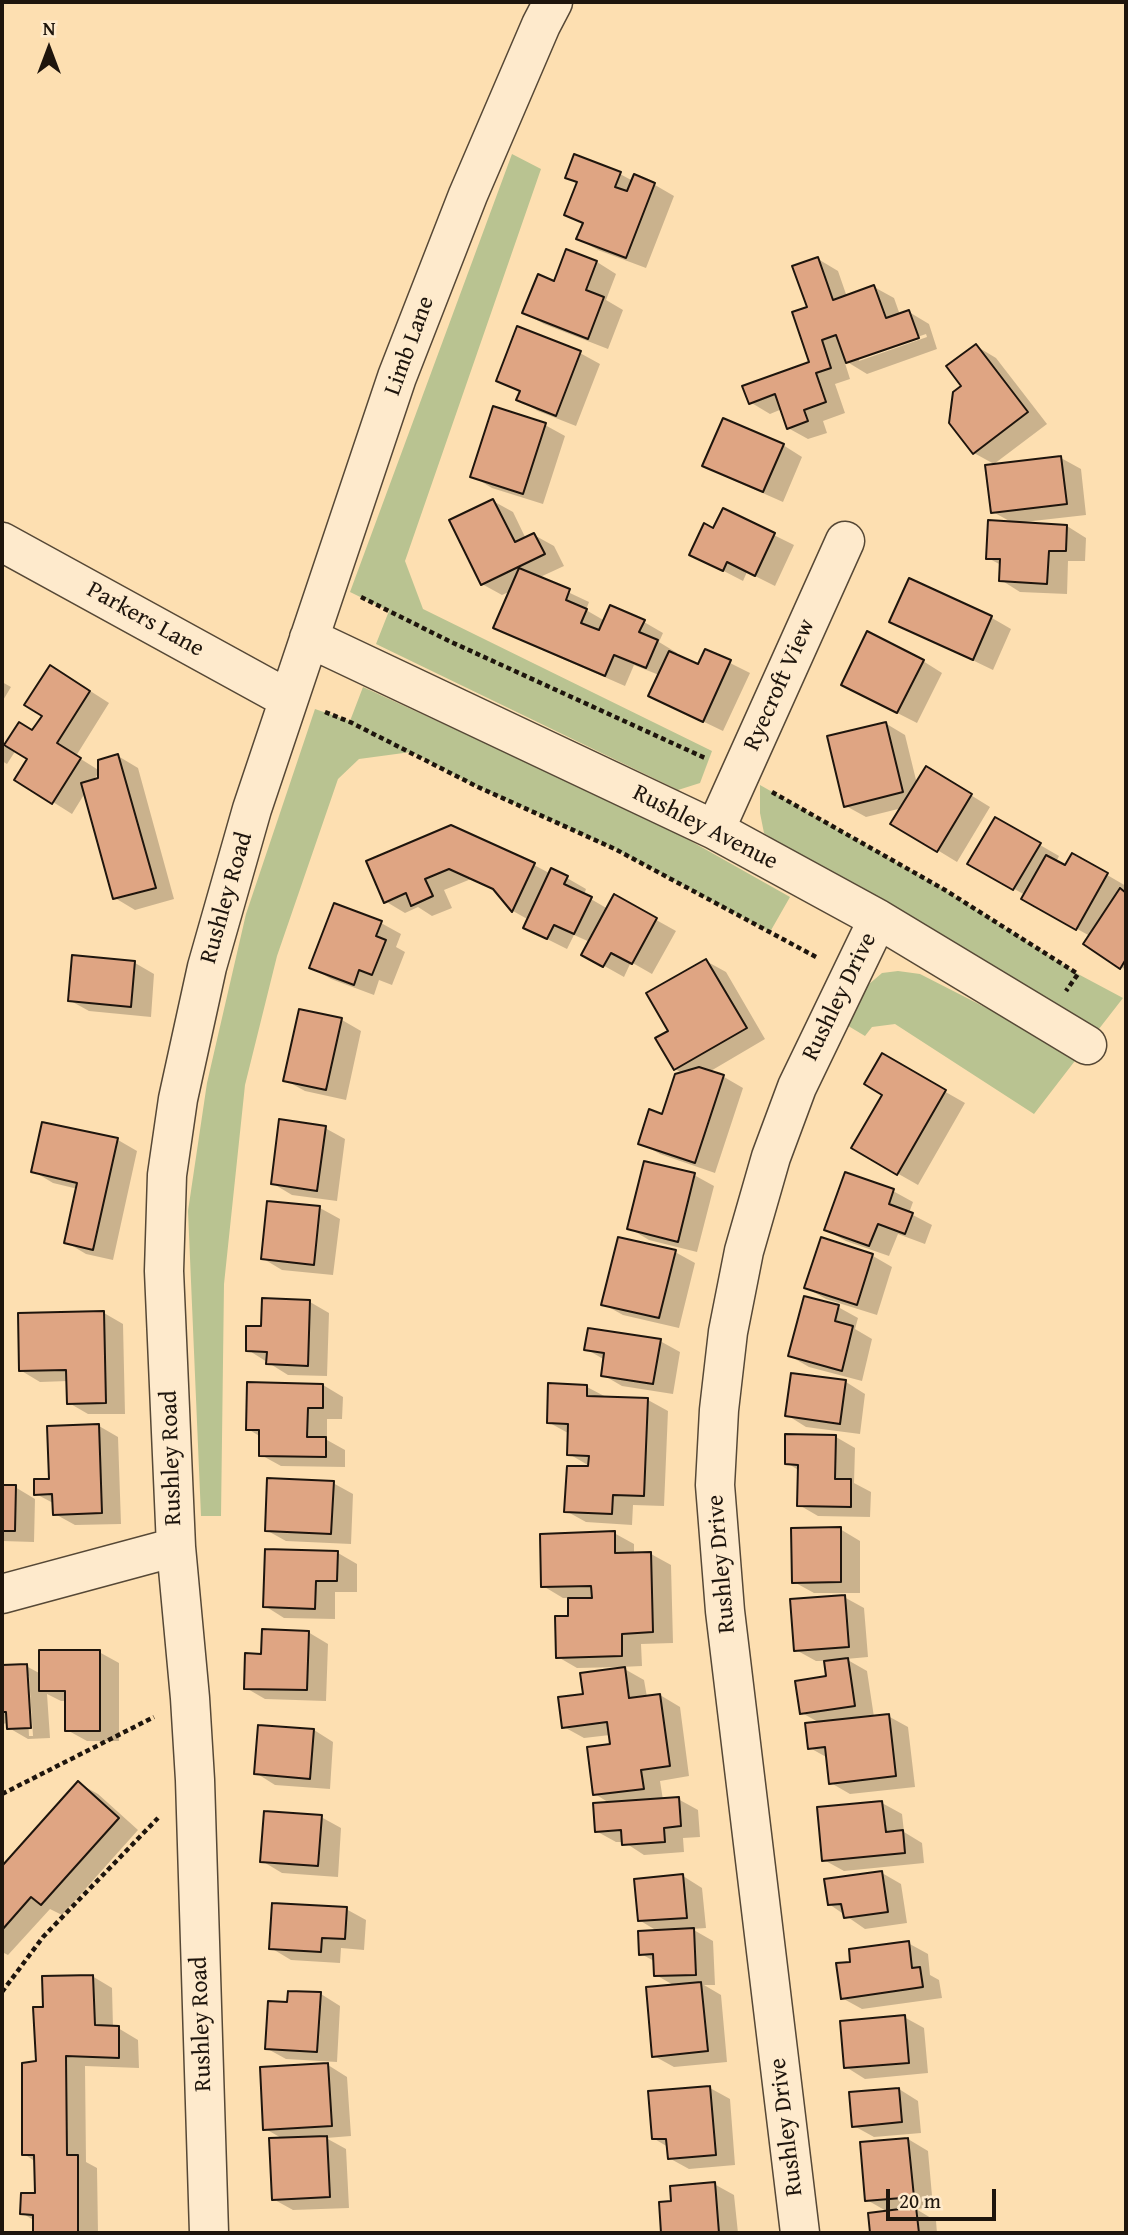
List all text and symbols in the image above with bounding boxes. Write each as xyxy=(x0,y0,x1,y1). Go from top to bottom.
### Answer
north arrow xyxy=(14,14,84,84)
text: N xyxy=(43,14,55,42)
street label: Limb Lane xyxy=(379,292,441,400)
street label: Parkers Lane xyxy=(81,576,209,664)
street label: Ryecroft View xyxy=(738,615,822,755)
street label: Rushley Avenue xyxy=(628,779,782,877)
street label: Rushley Road xyxy=(195,829,259,967)
street label: Rushley Drive xyxy=(797,928,883,1066)
street label: Rushley Road xyxy=(155,1390,189,1526)
street label: Rushley Drive xyxy=(702,1494,742,1634)
street label: Rushley Road xyxy=(185,1956,219,2092)
street label: Rushley Drive xyxy=(764,2056,810,2198)
scale bar xyxy=(890,2176,1000,2220)
text: 20 m xyxy=(899,2185,941,2216)

